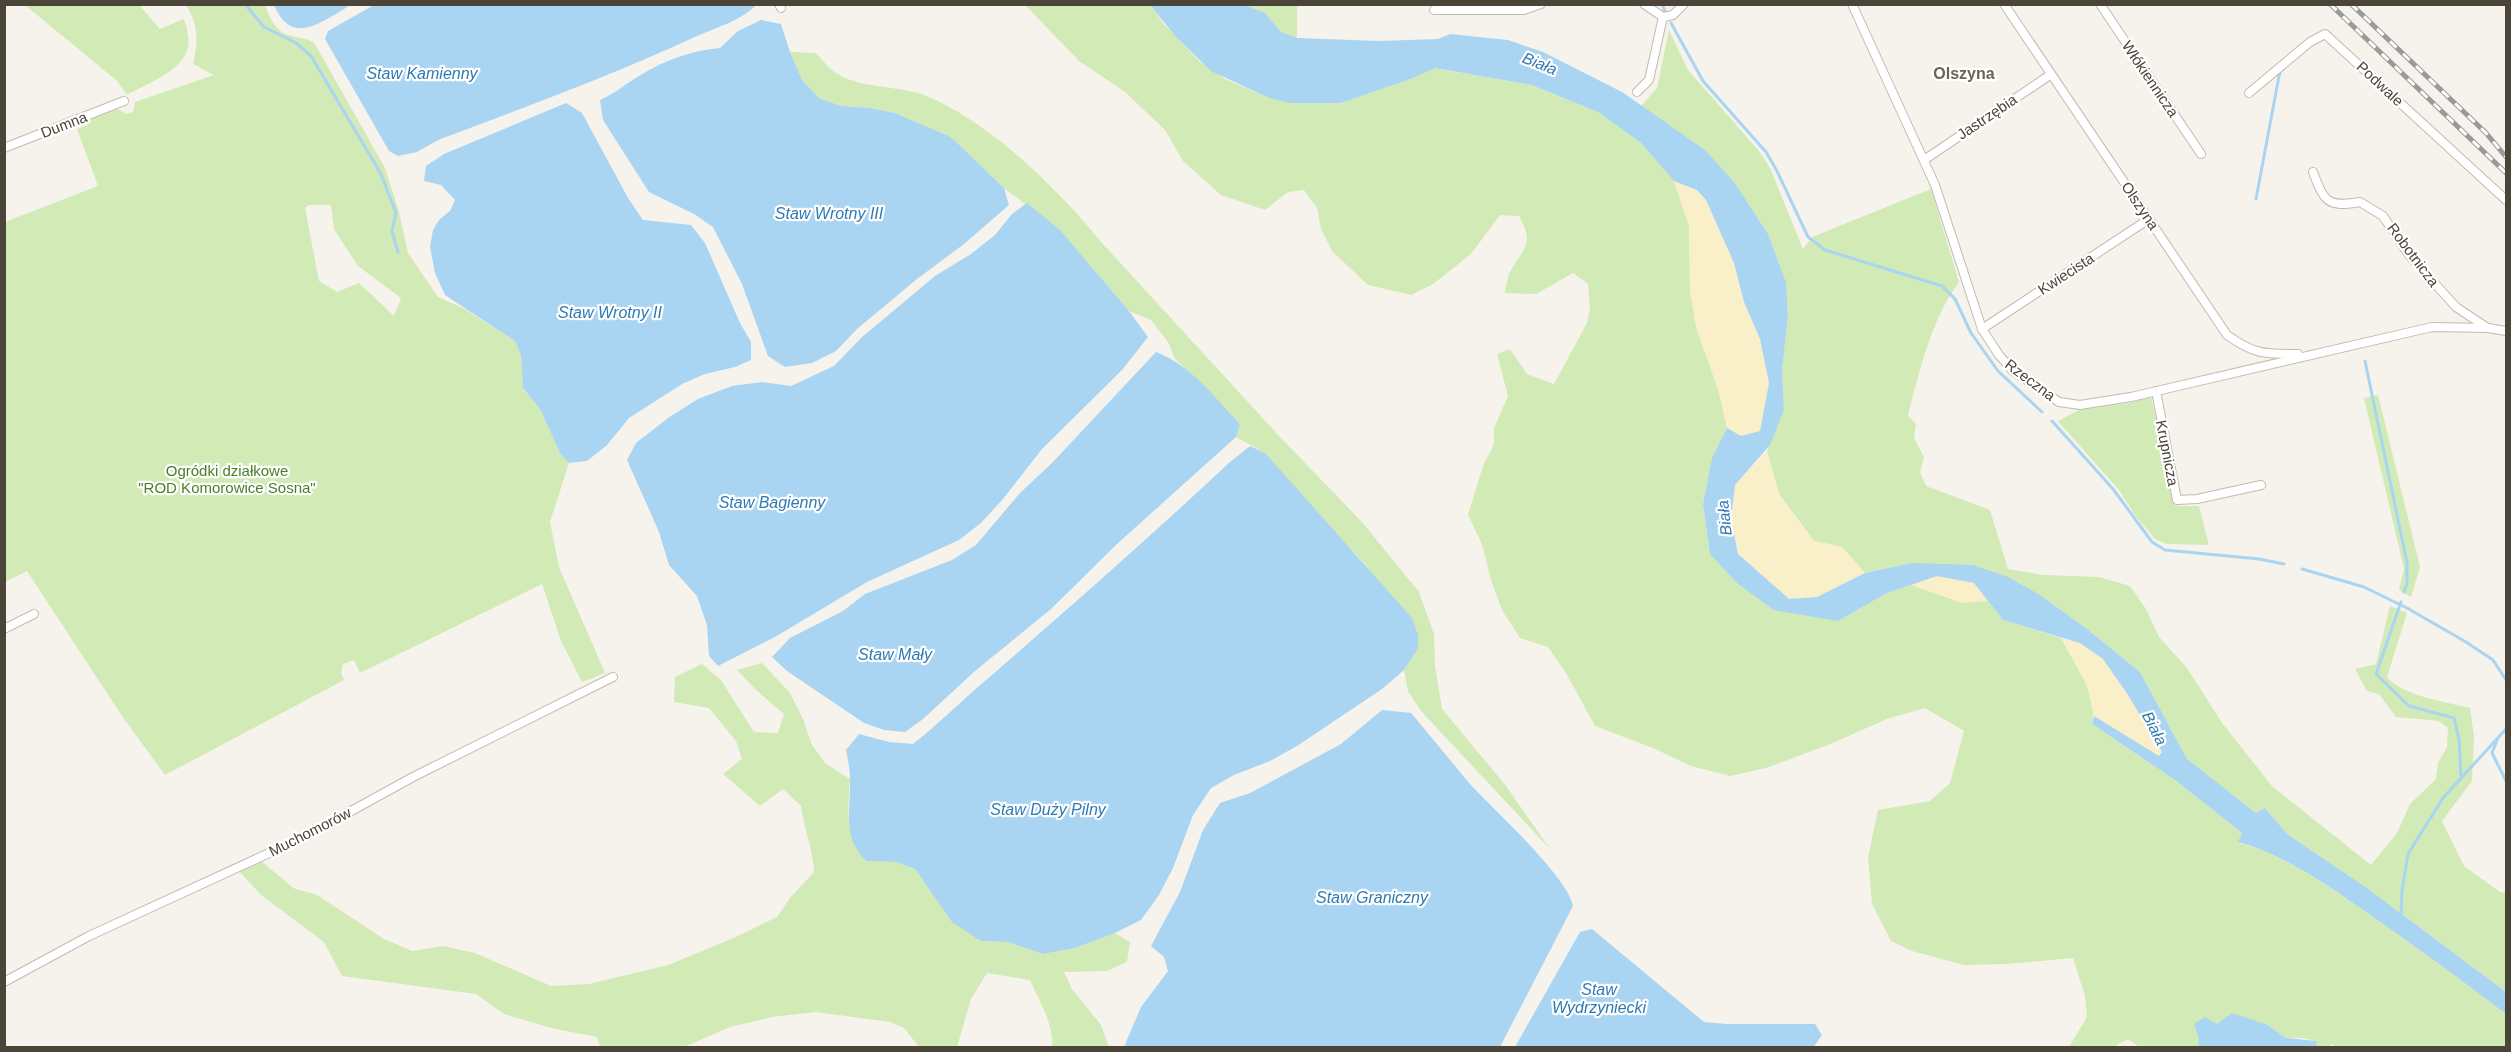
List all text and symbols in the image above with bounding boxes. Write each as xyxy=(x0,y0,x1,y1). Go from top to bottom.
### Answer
street label: Włókiennicza xyxy=(2119,37,2183,121)
water label: Biała xyxy=(1520,49,1560,78)
street label: Podwale xyxy=(2354,58,2407,109)
water label: Staw Kamienny xyxy=(366,65,479,82)
district label: Olszyna xyxy=(1933,65,1995,82)
street label: Jastrzębia xyxy=(1954,90,2020,143)
street label: Dumna xyxy=(38,108,90,141)
street label: Olszyna xyxy=(2118,179,2163,233)
water label: Staw Wrotny III xyxy=(775,205,884,222)
street label: Robotnicza xyxy=(2384,220,2443,290)
street label: Kwiecista xyxy=(2035,249,2097,298)
water label: Staw Wrotny II xyxy=(558,304,663,321)
street label: Rzeczna xyxy=(2002,355,2059,404)
street label: Krupnicza xyxy=(2153,419,2182,488)
park label: Ogródki działkowe "ROD Komorowice Sosna" xyxy=(138,462,316,496)
water label: Staw Bagienny xyxy=(719,494,826,511)
water label: Biała xyxy=(1714,499,1735,537)
water label: Staw Mały xyxy=(858,646,933,663)
water label: Biała xyxy=(2139,709,2170,748)
water label: Staw Duży Pilny xyxy=(990,801,1107,818)
street label: Muchomorów xyxy=(266,803,354,860)
water label: Staw Graniczny xyxy=(1316,889,1429,906)
water label: Staw Wydrzyniecki xyxy=(1552,981,1647,1016)

